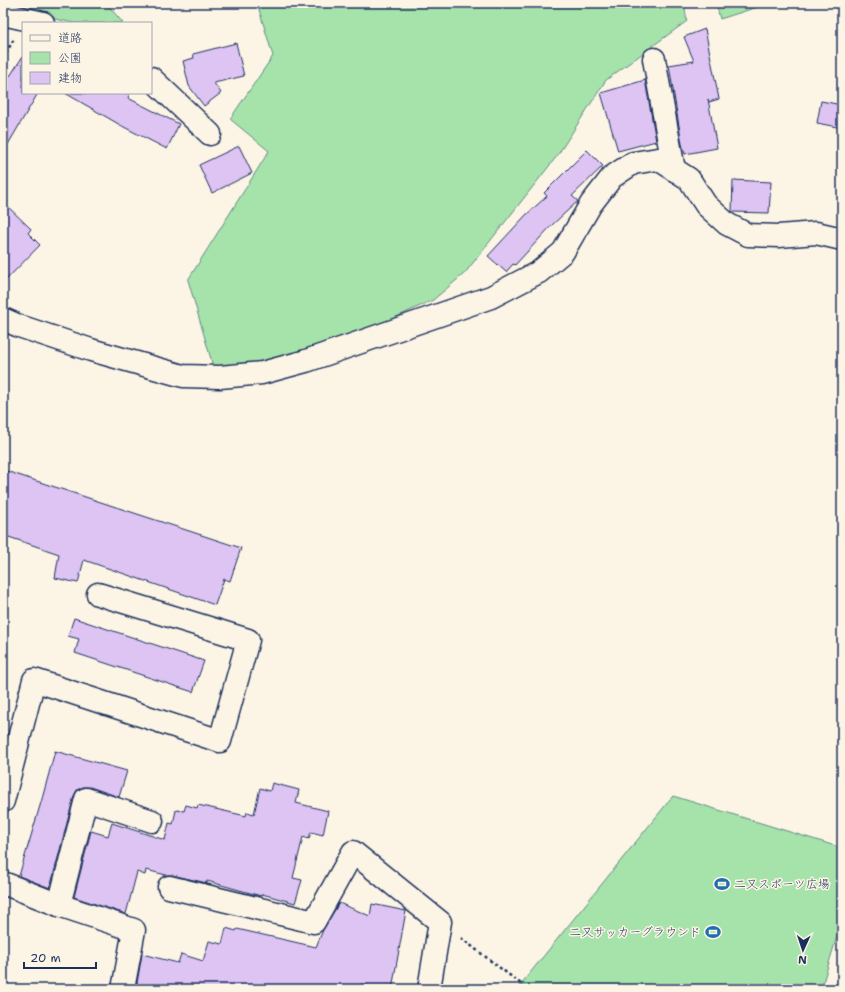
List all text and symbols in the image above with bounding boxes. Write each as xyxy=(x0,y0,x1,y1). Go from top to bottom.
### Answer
legend xyxy=(22,22,152,94)
text: 道路 xyxy=(58,30,82,46)
text: 公園 xyxy=(58,50,82,66)
text: 建物 xyxy=(58,70,82,86)
sports icon: 二又スポーツ広場 xyxy=(713,875,731,893)
place label: 二又スポーツ広場 xyxy=(734,876,830,892)
sports icon: 二又サッカーグラウンド xyxy=(704,923,722,941)
place label: 二又サッカーグラウンド xyxy=(569,924,701,940)
north arrow xyxy=(783,930,823,970)
scale bar xyxy=(24,944,96,970)
text: 20 m xyxy=(30,950,61,966)
text: N xyxy=(797,952,807,967)

